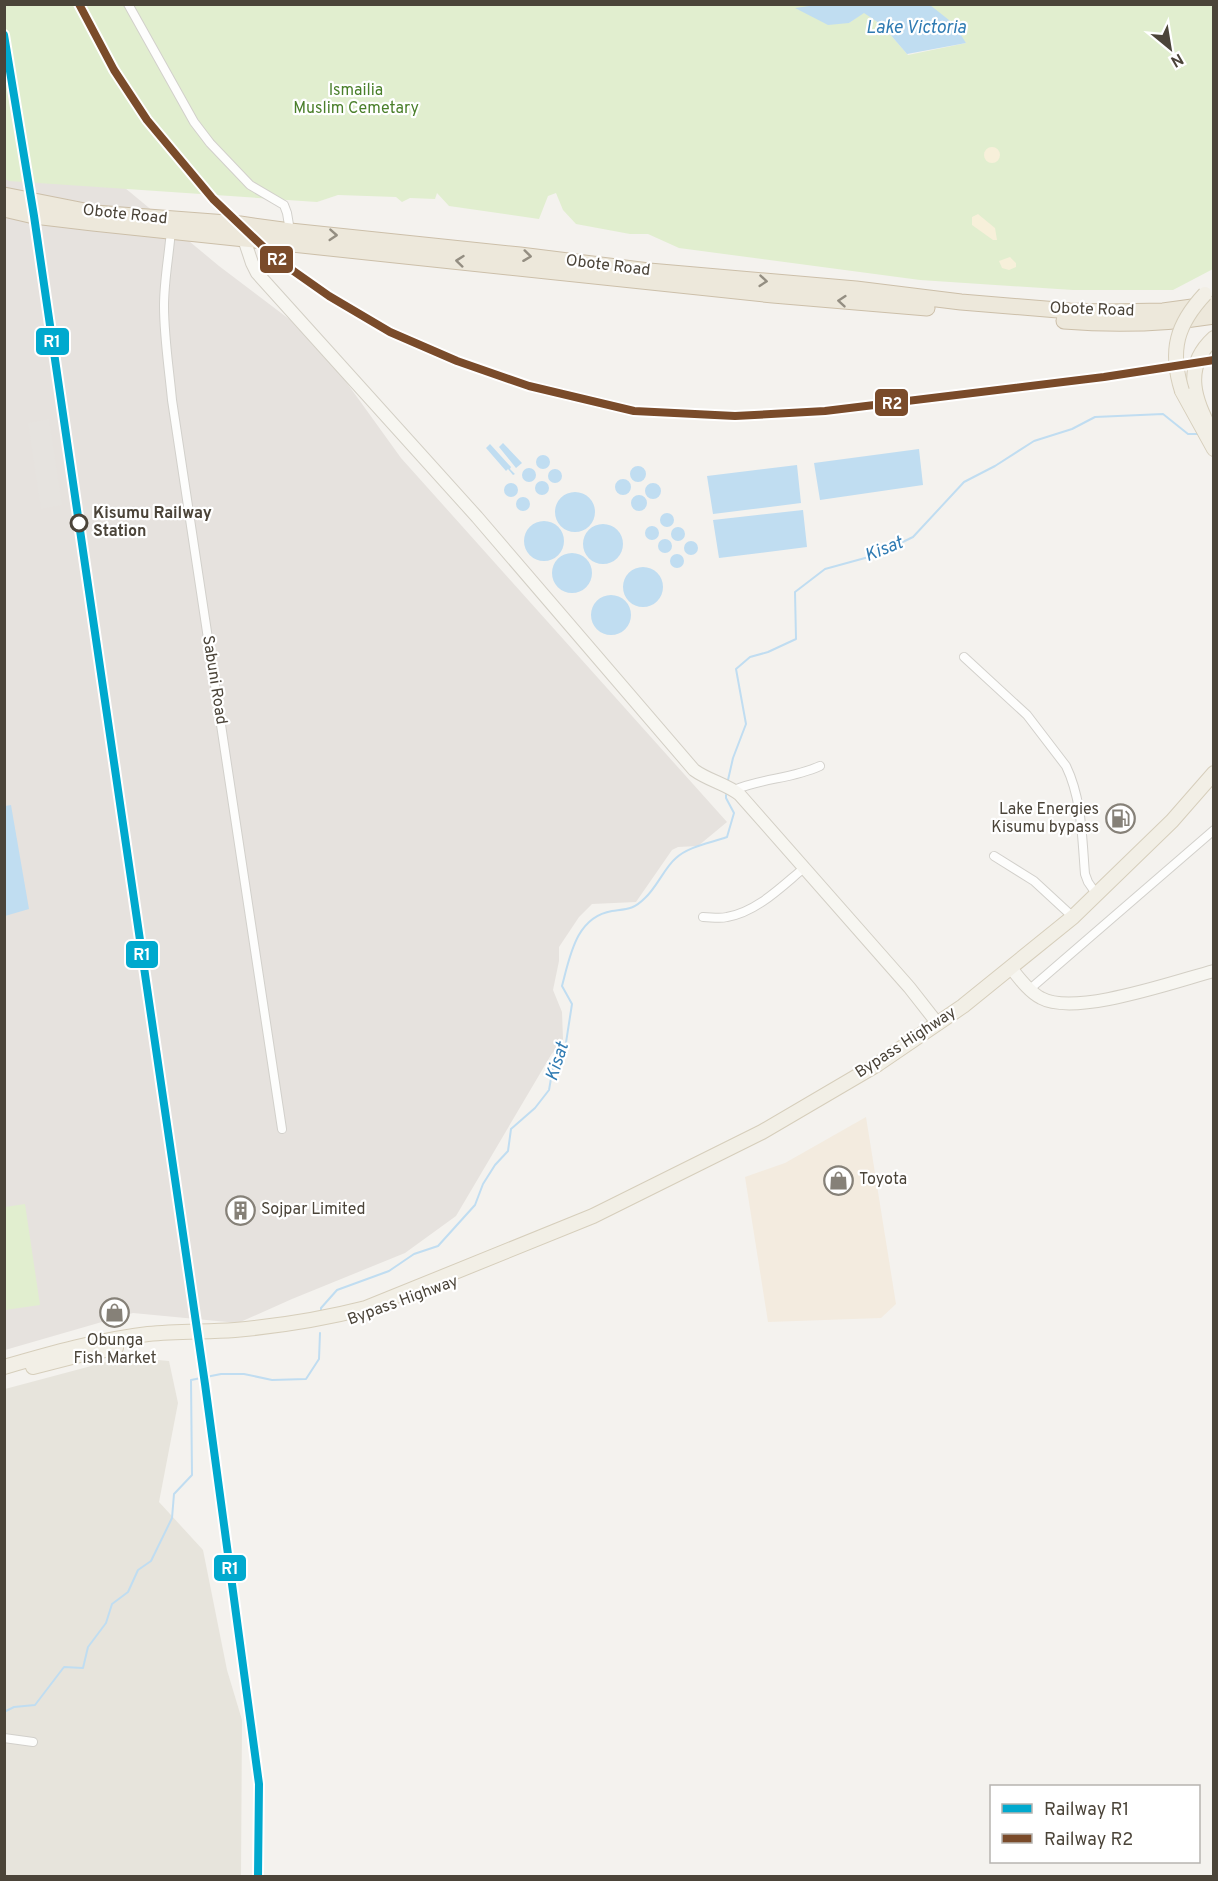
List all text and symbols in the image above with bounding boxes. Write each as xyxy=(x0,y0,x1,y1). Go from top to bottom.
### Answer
water label: Lake Victoria xyxy=(866,17,967,40)
north arrow xyxy=(1140,18,1200,78)
text: N xyxy=(1167,48,1186,71)
park label: Ismailia Muslim Cemetary xyxy=(293,81,419,119)
street label: Obote Road xyxy=(82,201,168,229)
one-way arrow xyxy=(329,228,338,241)
line badge: R2 xyxy=(259,245,294,274)
one-way arrow xyxy=(522,249,532,261)
text: R2 xyxy=(267,251,287,271)
street label: Obote Road xyxy=(565,251,651,281)
one-way arrow xyxy=(455,255,464,268)
one-way arrow xyxy=(758,274,767,287)
one-way arrow xyxy=(837,295,846,308)
street label: Obote Road xyxy=(1049,299,1135,321)
line badge: R1 xyxy=(35,327,70,356)
text: R1 xyxy=(43,333,61,353)
line badge: R2 xyxy=(874,388,909,417)
text: R2 xyxy=(882,395,902,415)
place label: Kisumu Railway Station xyxy=(93,504,212,542)
marker: Kisumu Railway Station xyxy=(70,514,88,532)
water label: Kisat xyxy=(862,531,908,568)
street label: Sabuni Road xyxy=(197,634,231,726)
place label: Lake Energies Kisumu bypass xyxy=(991,800,1099,838)
fuel station icon: Lake Energies Kisumu bypass xyxy=(1104,803,1136,835)
line badge: R1 xyxy=(125,940,159,969)
text: R1 xyxy=(133,946,151,966)
street label: Bypass Highway xyxy=(852,1003,960,1083)
water label: Kisat xyxy=(541,1038,575,1084)
shop icon: Toyota xyxy=(822,1164,854,1196)
place label: Toyota xyxy=(859,1170,907,1190)
building icon: Sojpar Limited xyxy=(224,1194,256,1226)
place label: Sojpar Limited xyxy=(261,1200,366,1220)
street label: Bypass Highway xyxy=(345,1272,461,1330)
shop icon: Obunga Fish Market xyxy=(99,1297,131,1329)
place label: Obunga Fish Market xyxy=(74,1331,157,1369)
line badge: R1 xyxy=(213,1554,247,1582)
text: R1 xyxy=(221,1560,239,1580)
legend xyxy=(990,1785,1200,1863)
text: Railway R1 xyxy=(1044,1799,1129,1822)
text: Railway R2 xyxy=(1044,1829,1133,1852)

